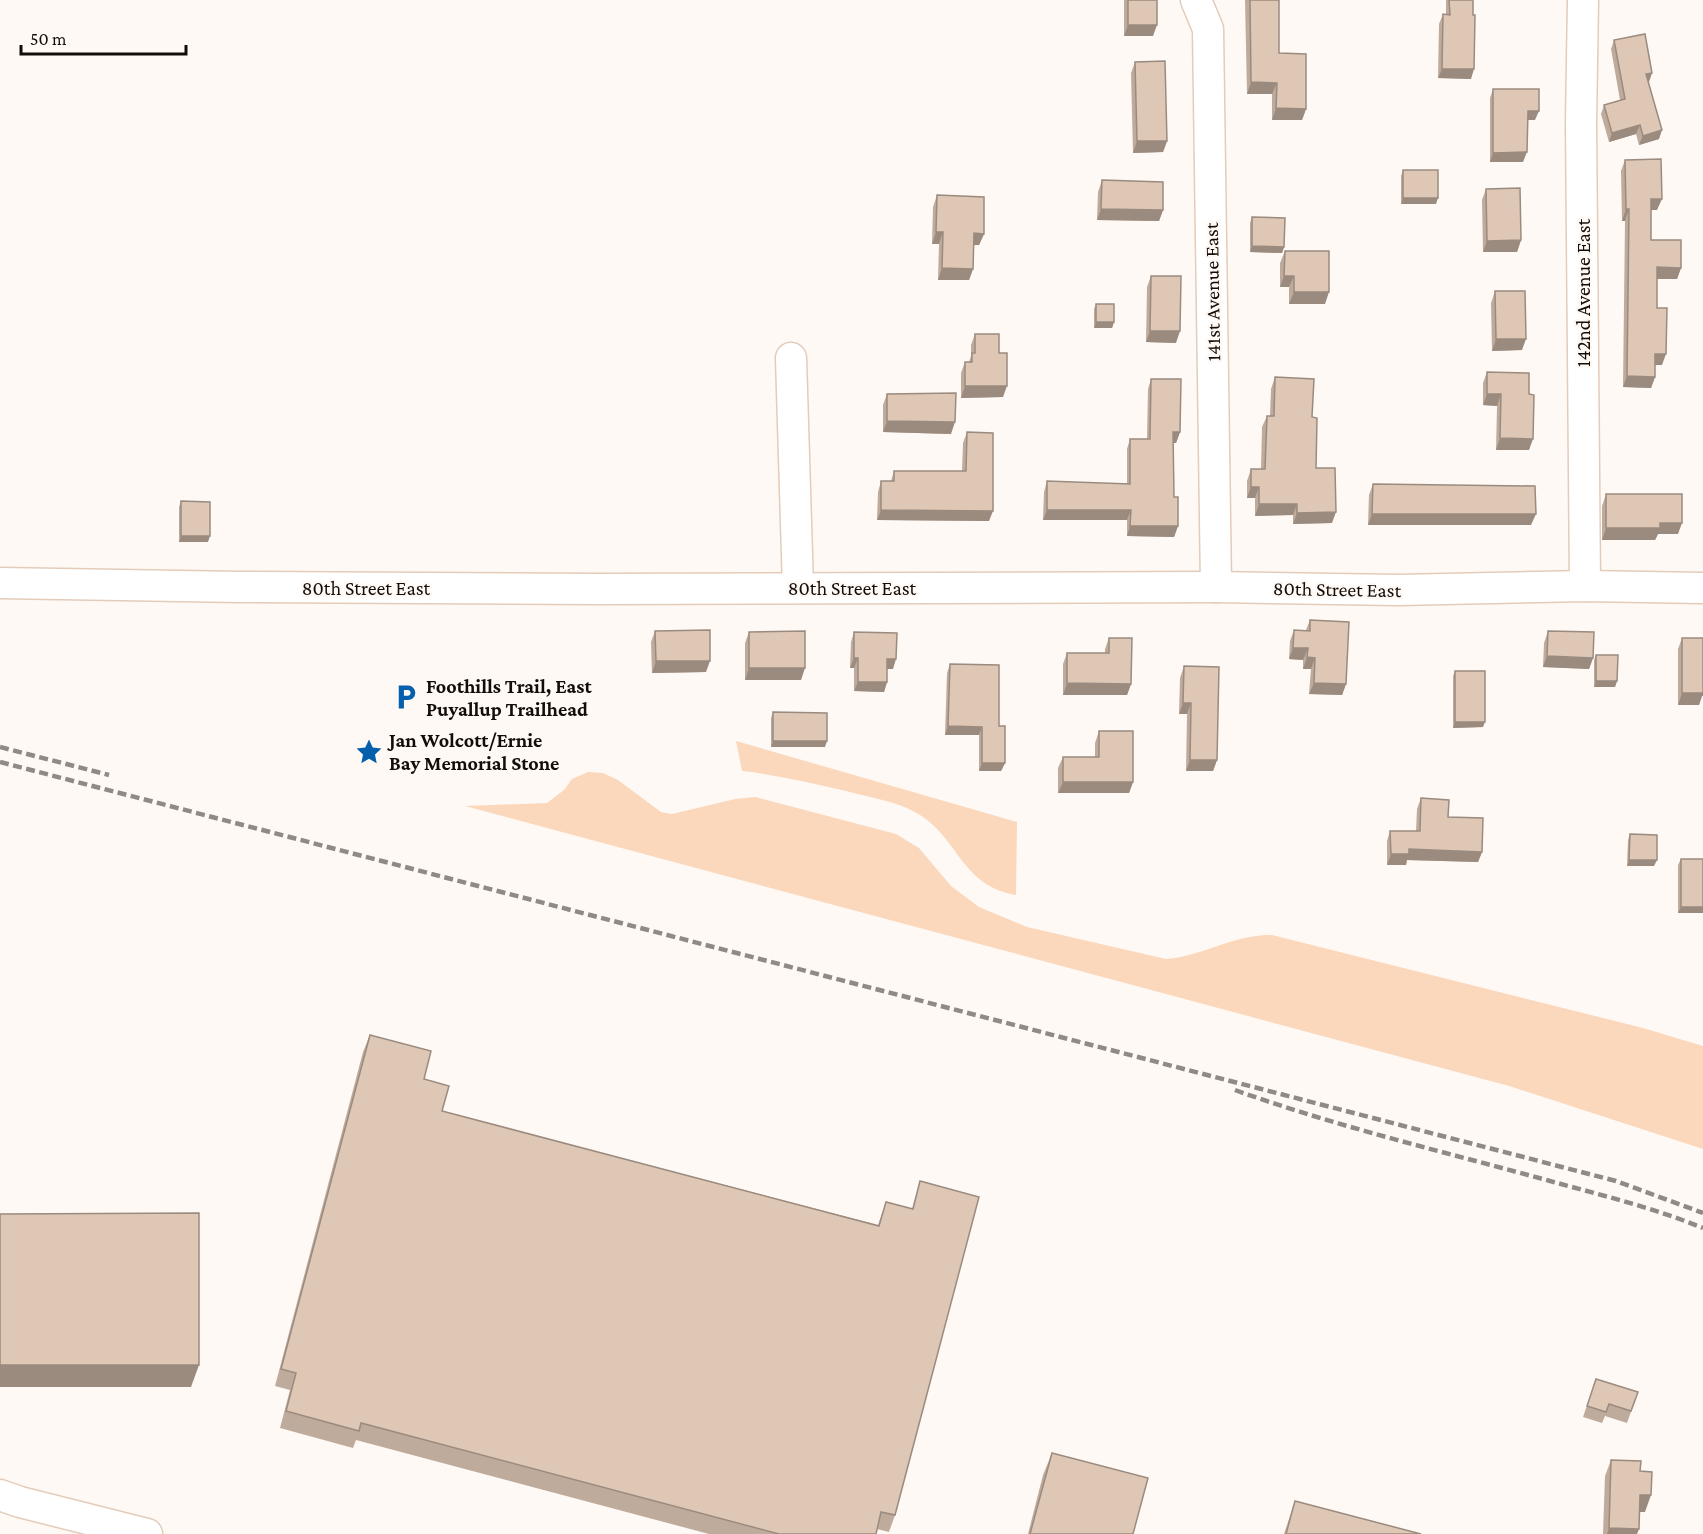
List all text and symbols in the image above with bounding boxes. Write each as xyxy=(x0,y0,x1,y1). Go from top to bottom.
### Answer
scale bar xyxy=(21,18,186,56)
text: 50 m xyxy=(30,29,67,49)
street label: 142nd Avenue East xyxy=(1572,218,1594,367)
street label: 141st Avenue East xyxy=(1200,222,1224,362)
street label: 80th Street East xyxy=(302,577,431,599)
street label: 80th Street East xyxy=(788,577,917,599)
street label: 80th Street East xyxy=(1273,577,1402,601)
place label: Foothills Trail, East Puyallup Trailhead xyxy=(426,675,592,720)
parking icon: Foothills Trail, East Puyallup Trailhead xyxy=(391,682,421,712)
place label: Jan Wolcott/Ernie Bay Memorial Stone xyxy=(387,729,559,774)
place icon: Jan Wolcott/Ernie Bay Memorial Stone xyxy=(354,737,384,767)

